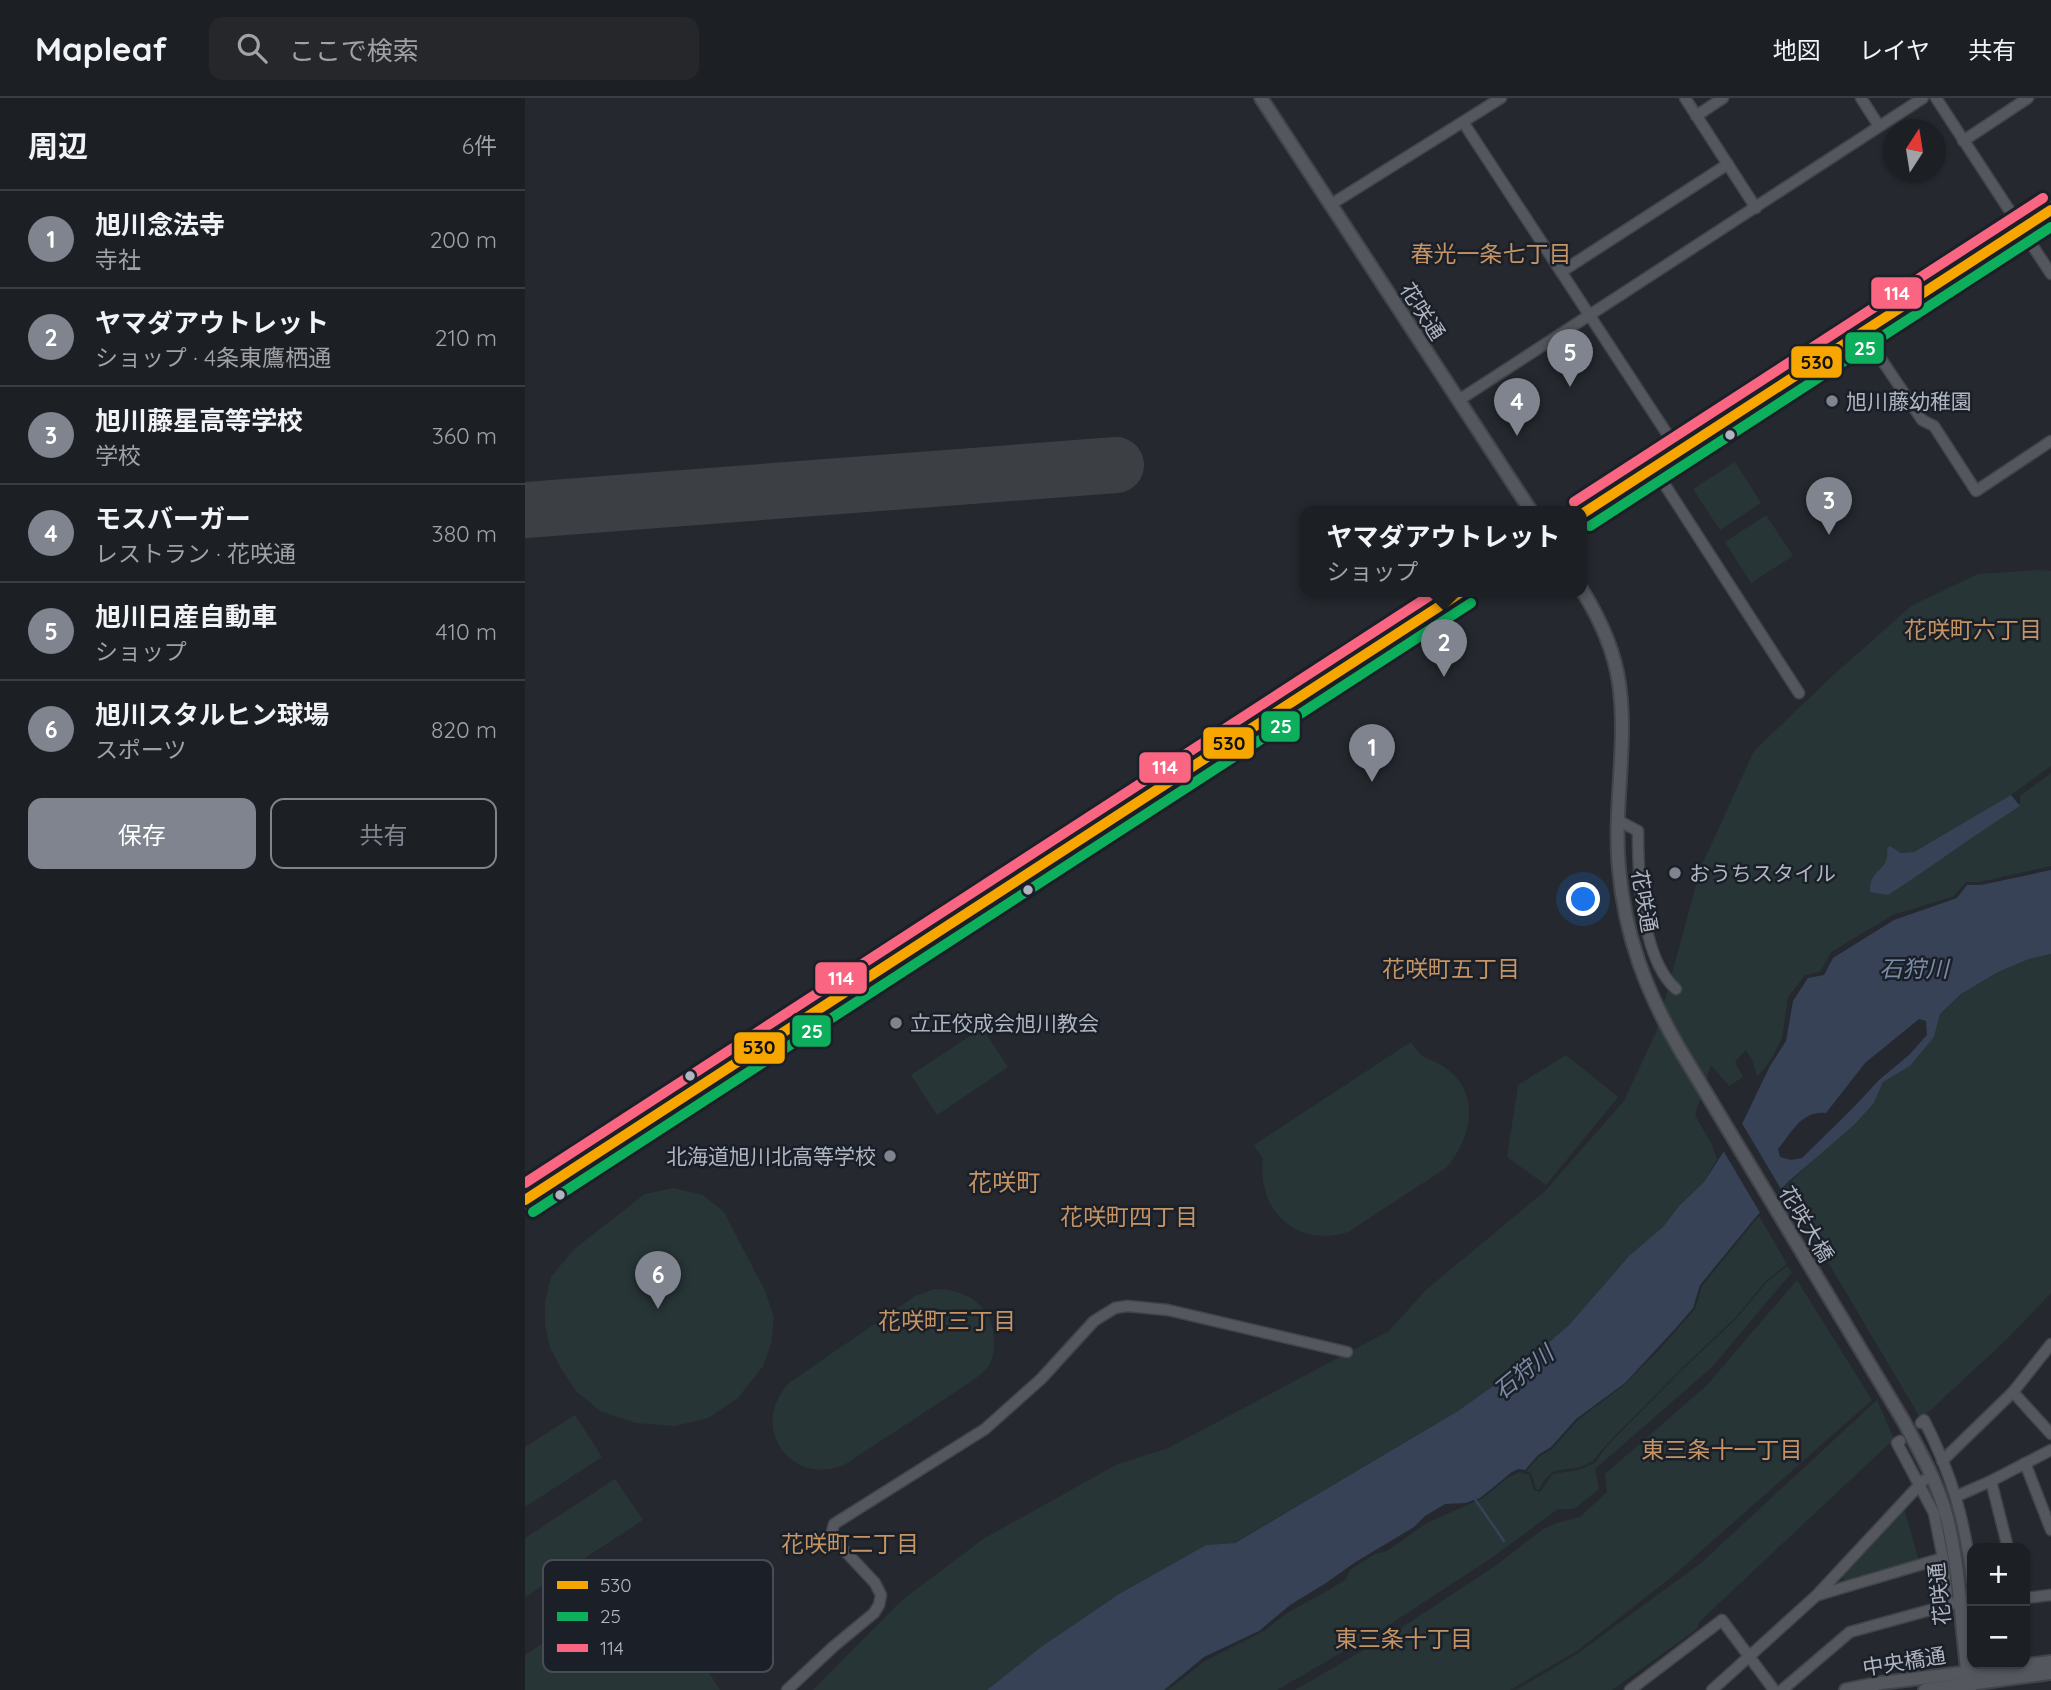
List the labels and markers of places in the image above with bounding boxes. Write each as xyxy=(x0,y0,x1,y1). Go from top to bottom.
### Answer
pin: 5 xyxy=(1547,329,1593,387)
pin: 4 xyxy=(1494,378,1540,436)
place label: 旭川藤幼稚園 xyxy=(1846,388,1972,414)
marker: 旭川藤幼稚園 xyxy=(1824,393,1840,409)
unlabelled marker xyxy=(1723,428,1737,442)
pin: 3 xyxy=(1806,477,1852,535)
pin: 2 xyxy=(1421,619,1467,677)
pin: 1 xyxy=(1349,724,1395,782)
place label: おうちスタイル xyxy=(1689,860,1836,886)
marker: おうちスタイル xyxy=(1667,865,1683,881)
unlabelled marker xyxy=(1021,883,1035,897)
place label: 立正佼成会旭川教会 xyxy=(910,1010,1099,1036)
marker: 立正佼成会旭川教会 xyxy=(888,1015,904,1031)
unlabelled marker xyxy=(683,1069,697,1083)
place label: 北海道旭川北高等学校 xyxy=(666,1143,876,1169)
marker: 北海道旭川北高等学校 xyxy=(882,1148,898,1164)
unlabelled marker xyxy=(553,1188,567,1202)
pin: 6 xyxy=(635,1251,681,1309)

